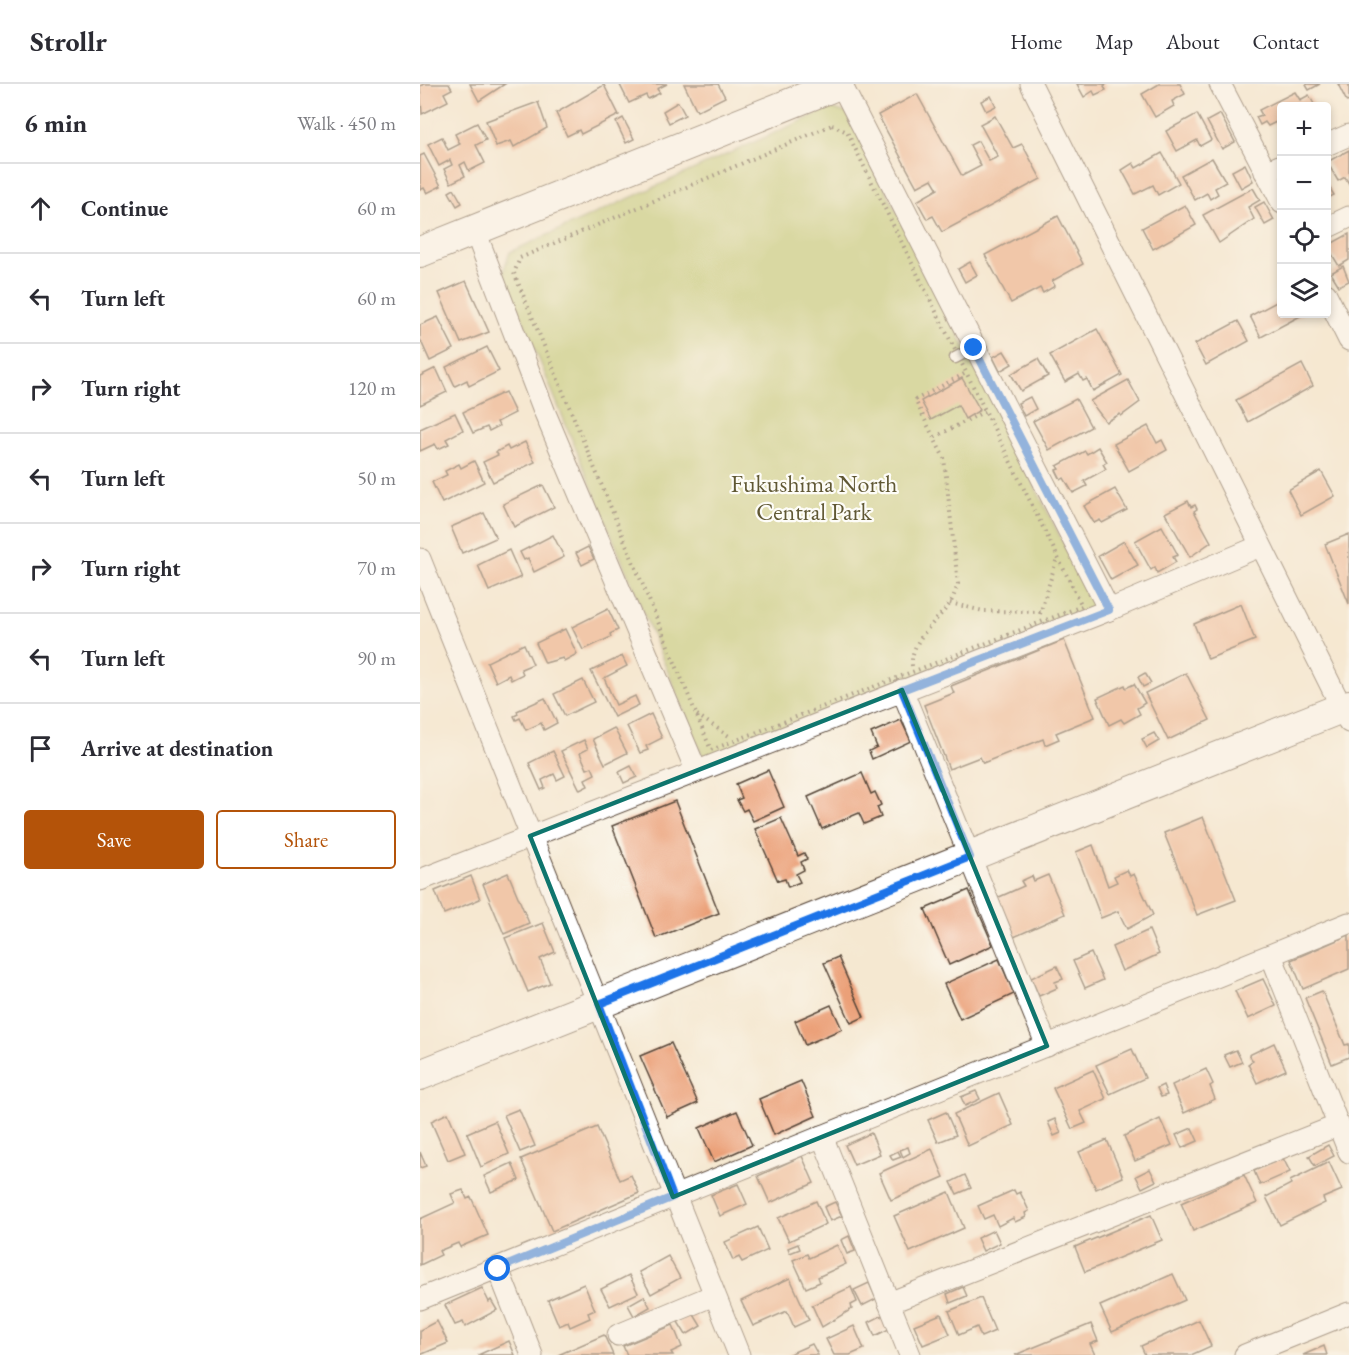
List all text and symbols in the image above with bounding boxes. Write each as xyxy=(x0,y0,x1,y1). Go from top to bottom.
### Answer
text: Strollr xyxy=(30,23,107,59)
text: Home xyxy=(1010,28,1062,55)
text: Map xyxy=(1095,28,1133,55)
text: About xyxy=(1166,28,1219,55)
text: Contact xyxy=(1252,28,1319,55)
map controls xyxy=(1277,102,1331,318)
button: + xyxy=(1277,102,1331,156)
text: 6 min xyxy=(24,106,87,140)
text: Walk · 450 m xyxy=(297,110,396,136)
button: − xyxy=(1277,156,1331,210)
icon: ahead xyxy=(24,192,57,225)
text: Continue xyxy=(81,194,168,223)
text: 60 m xyxy=(357,195,396,221)
button: locate xyxy=(1277,210,1331,264)
button: layers xyxy=(1277,264,1331,318)
icon: left xyxy=(24,282,57,315)
text: Turn left xyxy=(81,284,165,313)
text: 60 m xyxy=(357,285,396,311)
route end xyxy=(960,334,986,360)
icon: right xyxy=(24,372,57,405)
text: Turn right xyxy=(81,374,180,403)
text: 120 m xyxy=(348,375,396,401)
icon: left xyxy=(24,462,57,495)
text: Turn left xyxy=(81,464,165,493)
text: 50 m xyxy=(357,465,396,491)
park label: Fukushima North Central Park xyxy=(731,468,897,527)
icon: right xyxy=(24,552,57,585)
text: Turn right xyxy=(81,554,180,583)
text: 70 m xyxy=(357,555,396,581)
icon: left xyxy=(24,642,57,675)
text: Turn left xyxy=(81,644,165,673)
text: 90 m xyxy=(357,645,396,671)
icon: arrive xyxy=(24,732,57,765)
text: Arrive at destination xyxy=(81,734,273,763)
button: Save xyxy=(24,810,204,869)
button: Share xyxy=(216,810,396,869)
route start xyxy=(484,1255,510,1281)

